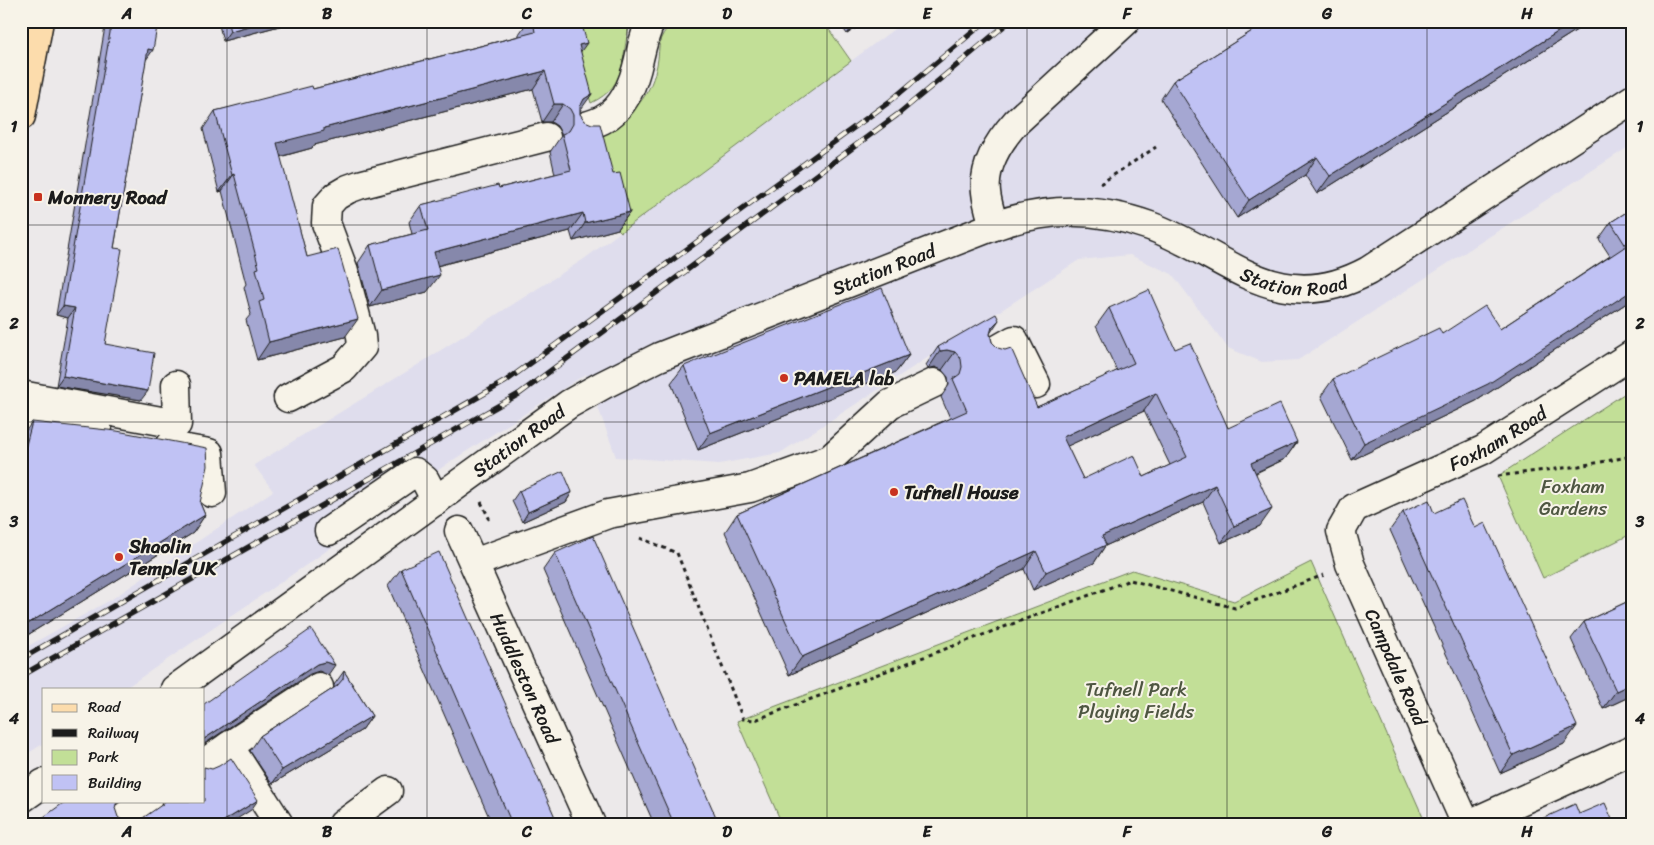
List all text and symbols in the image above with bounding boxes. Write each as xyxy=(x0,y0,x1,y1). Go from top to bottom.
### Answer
text: A xyxy=(121,0,132,28)
text: B xyxy=(322,0,333,28)
text: C xyxy=(521,0,533,28)
text: D xyxy=(722,0,732,28)
text: E xyxy=(923,0,933,28)
text: F xyxy=(1122,0,1133,28)
text: G xyxy=(1321,0,1333,28)
text: H xyxy=(1520,0,1533,28)
text: 1 xyxy=(11,112,18,141)
text: 1 xyxy=(1637,112,1644,141)
place label: Monnery Road xyxy=(47,181,168,214)
marker: Monnery Road xyxy=(32,191,44,203)
street label: Station Road xyxy=(827,233,942,304)
street label: Station Road xyxy=(1235,257,1354,305)
text: 2 xyxy=(8,309,19,338)
text: 2 xyxy=(1634,309,1645,338)
place label: PAMELA lab xyxy=(794,362,894,395)
marker: PAMELA lab xyxy=(778,372,790,384)
street label: Station Road xyxy=(465,394,574,486)
street label: Foxham Road xyxy=(1443,396,1555,480)
park label: Foxham Gardens xyxy=(1539,470,1607,525)
place label: Tufnell House xyxy=(904,476,1019,509)
marker: Tufnell House xyxy=(888,486,900,498)
text: 3 xyxy=(9,507,19,536)
text: 3 xyxy=(1635,507,1645,536)
place label: Shaolin Temple UK xyxy=(128,530,218,585)
marker: Shaolin Temple UK xyxy=(113,551,125,563)
street label: Campdale Road xyxy=(1355,603,1437,732)
street label: Huddleston Road xyxy=(481,607,570,751)
park label: Tufnell Park Playing Fields xyxy=(1078,673,1194,728)
legend xyxy=(42,688,205,802)
text: Road xyxy=(88,694,121,720)
text: 4 xyxy=(8,704,19,733)
text: 4 xyxy=(1634,704,1645,733)
text: Railway xyxy=(88,720,139,746)
text: Park xyxy=(88,744,119,770)
text: Building xyxy=(88,770,142,796)
text: A xyxy=(121,817,132,845)
text: B xyxy=(322,817,333,845)
text: C xyxy=(521,817,533,845)
text: D xyxy=(722,817,732,845)
text: E xyxy=(923,817,933,845)
text: F xyxy=(1122,817,1133,845)
text: G xyxy=(1321,817,1333,845)
text: H xyxy=(1520,817,1533,845)

